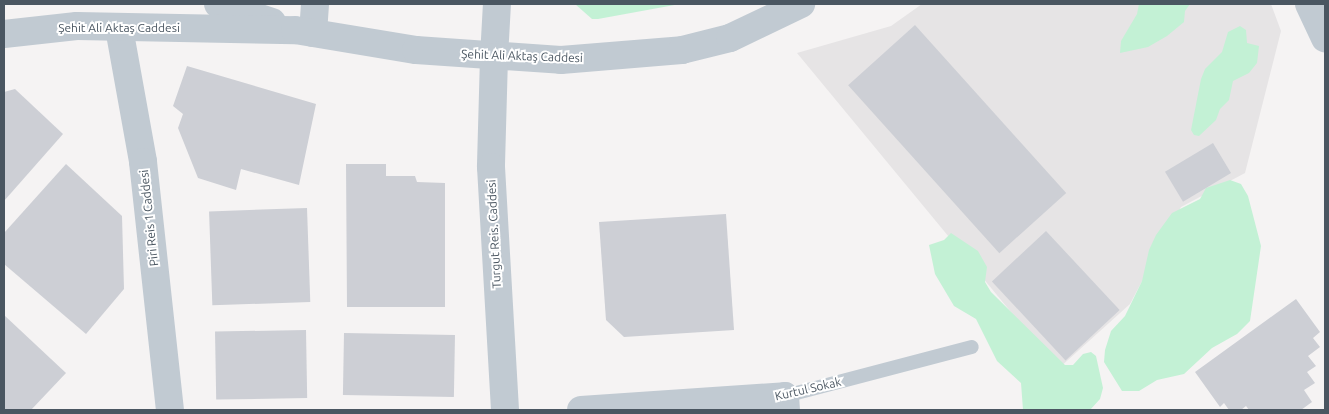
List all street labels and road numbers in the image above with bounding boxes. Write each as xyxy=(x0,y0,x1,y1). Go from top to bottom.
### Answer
street label: Şehit Ali Aktaş Caddesi xyxy=(58,21,180,35)
street label: Şehit Ali Aktaş Caddesi xyxy=(461,47,583,65)
street label: Piri Reis 1 Caddesi xyxy=(137,169,161,267)
street label: Turgut Reis. Caddesi xyxy=(484,179,504,289)
street label: Kurtul Sokak xyxy=(773,374,843,404)

